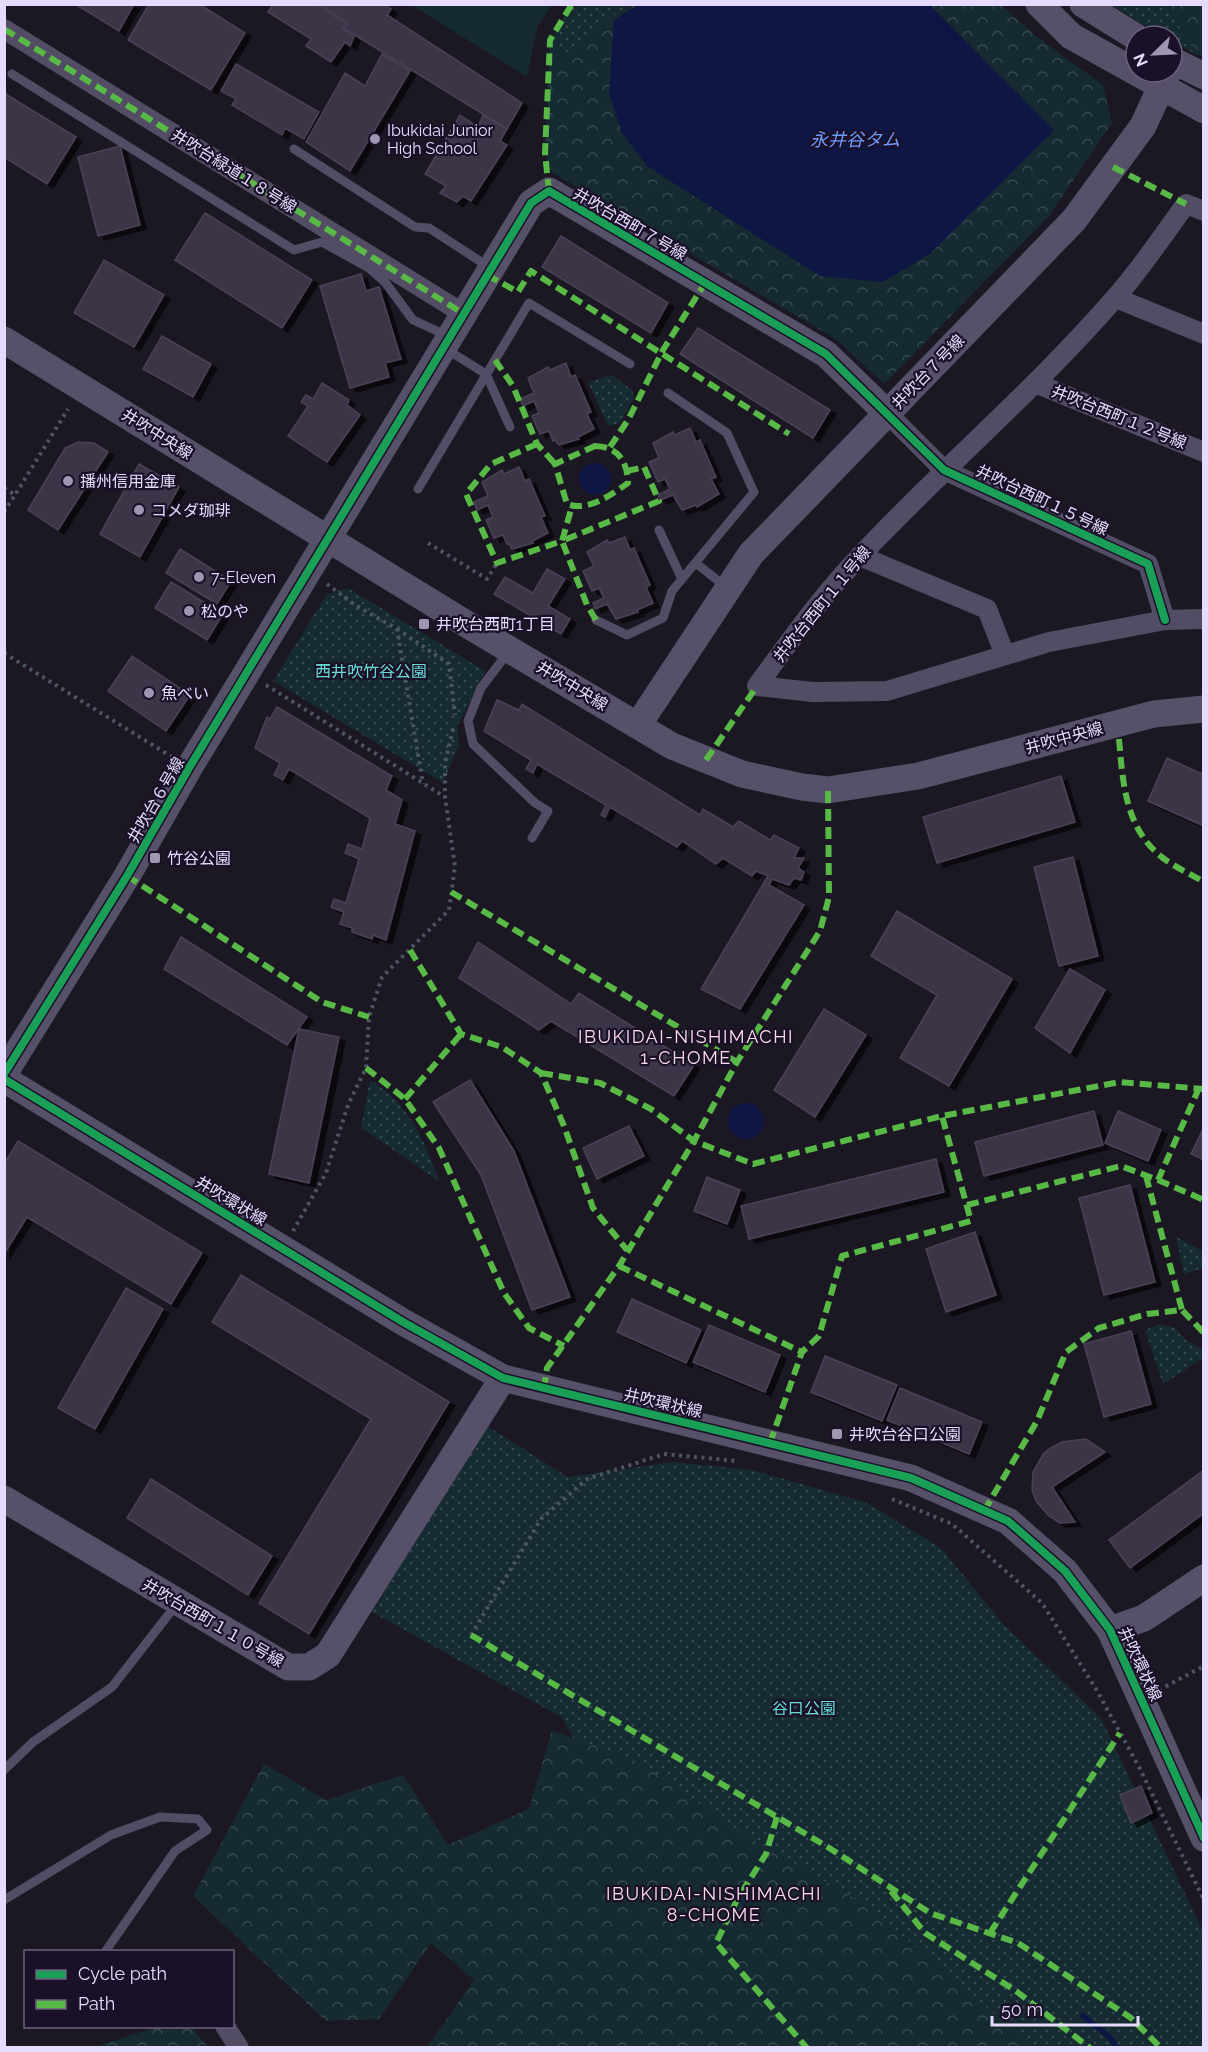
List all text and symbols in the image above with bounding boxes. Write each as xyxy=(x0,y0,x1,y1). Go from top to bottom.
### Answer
north arrow xyxy=(1124,24,1184,84)
text: N xyxy=(1130,50,1152,69)
place label: Ibukidai Junior High School xyxy=(387,121,494,158)
street label: 井吹台緑道１８号線 xyxy=(168,125,300,217)
water label: 永井谷タム xyxy=(810,129,900,150)
marker: Ibukidai Junior High School xyxy=(368,132,382,146)
street label: 井吹台西町７号線 xyxy=(570,184,690,264)
street label: 井吹台７号線 xyxy=(888,331,968,413)
street label: 井吹台西町１２号線 xyxy=(1049,381,1189,453)
street label: 井吹中央線 xyxy=(118,405,196,463)
street label: 井吹台西町１５号線 xyxy=(973,461,1111,539)
place label: 播州信用金庫 xyxy=(80,472,176,491)
marker: 播州信用金庫 xyxy=(61,474,75,488)
place label: コメダ珈琲 xyxy=(151,501,231,520)
marker: コメダ珈琲 xyxy=(132,503,146,517)
street label: 井吹台西町１１号線 xyxy=(769,542,875,666)
place label: 7-Eleven xyxy=(211,568,276,587)
marker: 7-Eleven xyxy=(192,570,206,584)
place label: 松のや xyxy=(201,602,249,621)
marker: 松のや xyxy=(182,604,196,618)
place label: 井吹台西町1丁目 xyxy=(436,615,555,634)
marker: 井吹台西町1丁目 xyxy=(417,617,431,631)
street label: 井吹中央線 xyxy=(533,657,611,715)
park label: 西井吹竹谷公園 xyxy=(315,662,427,681)
place label: 魚べい xyxy=(161,684,209,703)
marker: 魚べい xyxy=(142,686,156,700)
street label: 井吹中央線 xyxy=(1023,718,1105,758)
street label: 井吹台６号線 xyxy=(124,754,188,846)
place label: 竹谷公園 xyxy=(167,849,231,868)
marker: 竹谷公園 xyxy=(148,851,162,865)
district label: IBUKIDAI-NISHIMACHI 1-CHOME xyxy=(578,1026,794,1068)
street label: 井吹環状線 xyxy=(192,1172,270,1230)
street label: 井吹環状線 xyxy=(622,1385,704,1421)
place label: 井吹台谷口公園 xyxy=(849,1425,961,1444)
marker: 井吹台谷口公園 xyxy=(830,1427,844,1441)
street label: 井吹台西町１１０号線 xyxy=(139,1575,287,1671)
street label: 井吹環状線 xyxy=(1114,1624,1166,1704)
park label: 谷口公園 xyxy=(772,1699,836,1718)
district label: IBUKIDAI-NISHIMACHI 8-CHOME xyxy=(606,1883,822,1925)
legend xyxy=(24,1950,234,2028)
text: Cycle path xyxy=(78,1963,167,1984)
scale bar xyxy=(992,1989,1138,2027)
text: Path xyxy=(78,1993,115,2014)
text: 50 m xyxy=(1001,1999,1043,2020)

